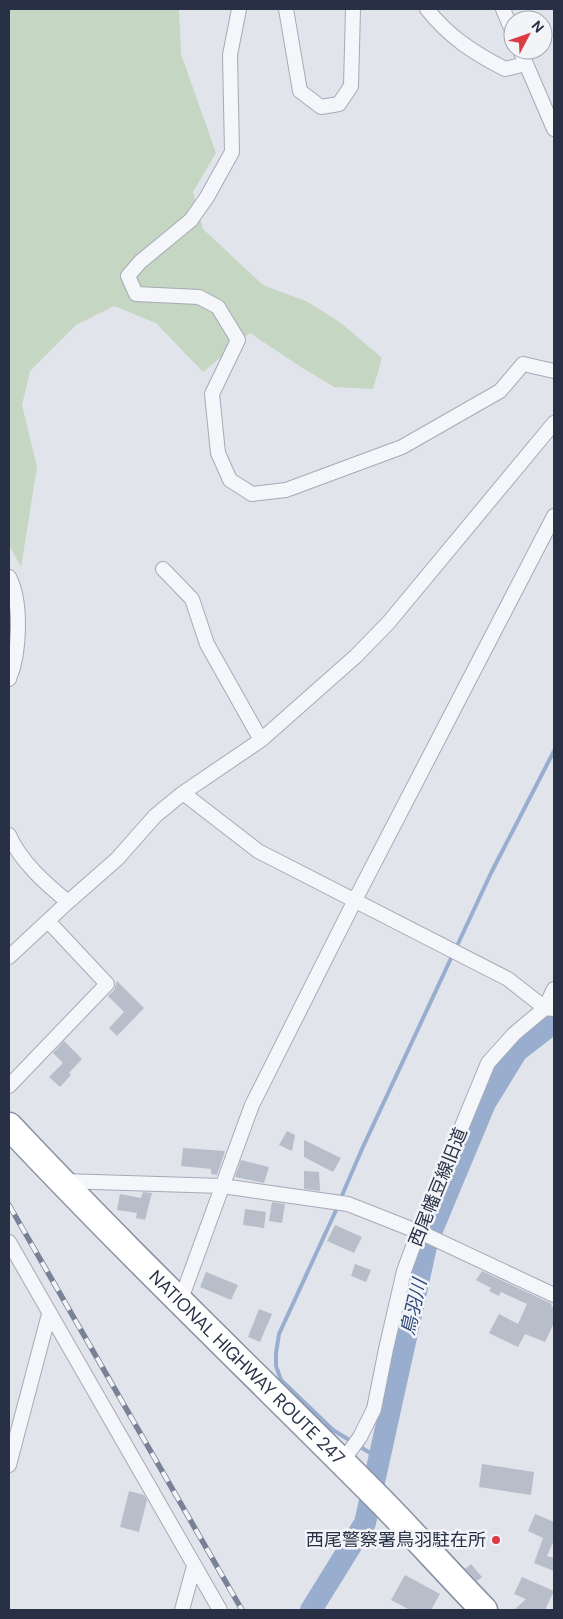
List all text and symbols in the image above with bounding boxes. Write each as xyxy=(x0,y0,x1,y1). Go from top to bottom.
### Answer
north arrow xyxy=(503,10,553,60)
text: N xyxy=(528,17,548,36)
street label: 西尾幡豆線旧道 xyxy=(403,1124,473,1250)
street label: NATIONAL HIGHWAY ROUTE 247 xyxy=(144,1265,350,1470)
water label: 鳥羽川 xyxy=(395,1275,433,1338)
place label: 西尾警察署鳥羽駐在所 xyxy=(306,1528,486,1552)
marker: 西尾警察署鳥羽駐在所 xyxy=(490,1534,502,1546)

